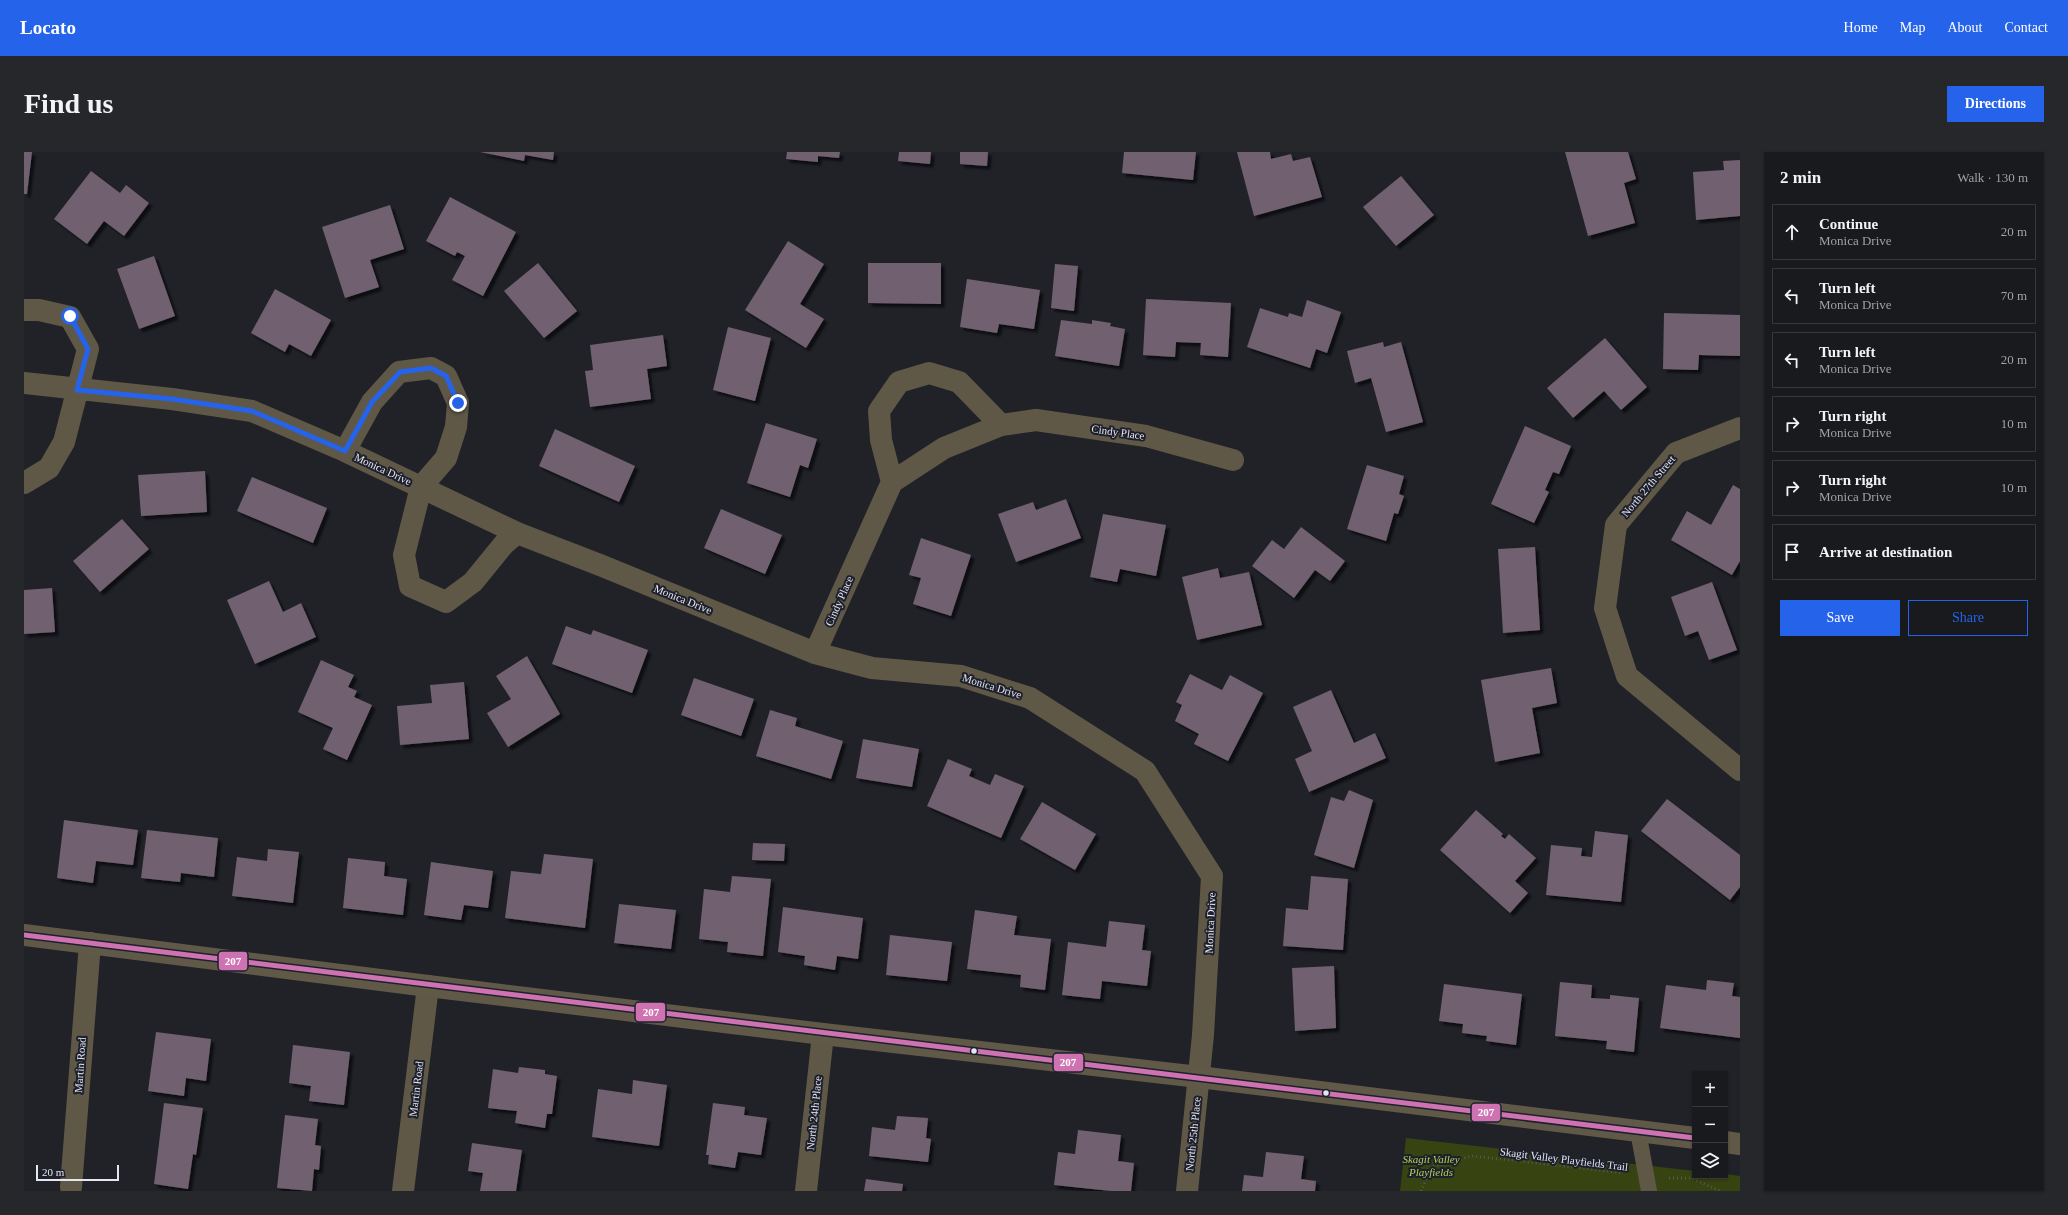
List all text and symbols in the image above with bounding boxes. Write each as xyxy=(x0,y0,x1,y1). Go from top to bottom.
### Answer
text: Locato xyxy=(20,17,76,38)
text: Home xyxy=(1844,20,1878,35)
text: Map xyxy=(1900,20,1925,35)
text: About xyxy=(1947,20,1982,35)
text: Contact xyxy=(2004,20,2048,35)
button: Directions xyxy=(1947,86,2044,122)
text: Find us xyxy=(24,88,114,119)
text: 2 min xyxy=(1780,168,1821,187)
text: Walk · 130 m xyxy=(1957,170,2028,185)
text: Continue xyxy=(1819,216,1878,232)
icon: ahead xyxy=(1781,221,1803,243)
text: 20 m xyxy=(2001,224,2027,239)
text: Monica Drive xyxy=(1819,233,1892,248)
text: Turn left xyxy=(1819,280,1876,296)
icon: left xyxy=(1781,285,1803,307)
text: 70 m xyxy=(2001,288,2027,303)
text: Monica Drive xyxy=(1819,297,1892,312)
route start xyxy=(61,307,79,325)
text: Turn left xyxy=(1819,344,1876,360)
icon: left xyxy=(1781,349,1803,371)
text: 20 m xyxy=(2001,352,2027,367)
text: Monica Drive xyxy=(1819,361,1892,376)
route end xyxy=(449,394,467,412)
text: Turn right xyxy=(1819,408,1886,424)
icon: right xyxy=(1781,413,1803,435)
text: 10 m xyxy=(2001,416,2027,431)
street label: Cindy Place xyxy=(1091,422,1145,442)
text: Monica Drive xyxy=(1819,425,1892,440)
street label: Monica Drive xyxy=(353,451,413,487)
street label: North 27th Street xyxy=(1619,453,1677,519)
text: Turn right xyxy=(1819,472,1886,488)
icon: right xyxy=(1781,477,1803,499)
text: 10 m xyxy=(2001,480,2027,495)
text: Monica Drive xyxy=(1819,489,1892,504)
icon: arrive xyxy=(1781,541,1803,563)
text: Arrive at destination xyxy=(1819,544,1952,560)
street label: Cindy Place xyxy=(823,574,855,628)
street label: Monica Drive xyxy=(652,582,714,616)
button: Save xyxy=(1780,600,1900,636)
button: Share xyxy=(1908,600,2028,636)
street label: Monica Drive xyxy=(961,671,1023,701)
street label: Monica Drive xyxy=(1202,892,1218,954)
line badge: 207 xyxy=(218,951,248,971)
text: 207 xyxy=(225,955,242,967)
line badge: 207 xyxy=(635,1002,666,1022)
text: 207 xyxy=(643,1006,660,1018)
street label: Martin Road xyxy=(72,1036,88,1093)
unlabelled marker xyxy=(969,1046,979,1056)
line badge: 207 xyxy=(1053,1053,1084,1072)
text: 207 xyxy=(1060,1056,1077,1068)
street label: Martin Road xyxy=(407,1060,425,1117)
map controls xyxy=(1692,1071,1728,1179)
button: + xyxy=(1692,1071,1728,1107)
street label: North 24th Place xyxy=(804,1075,824,1151)
unlabelled marker xyxy=(1321,1088,1331,1098)
street label: North 25th Place xyxy=(1183,1096,1203,1172)
line badge: 207 xyxy=(1471,1103,1501,1122)
text: 207 xyxy=(1478,1106,1495,1118)
button: − xyxy=(1692,1107,1728,1143)
button: layers xyxy=(1692,1143,1728,1179)
street label: Skagit Valley Playfields Trail xyxy=(1499,1145,1629,1173)
park label: Skagit Valley Playfields xyxy=(1402,1153,1460,1178)
scale bar xyxy=(36,1163,119,1182)
text: 20 m xyxy=(42,1166,64,1178)

